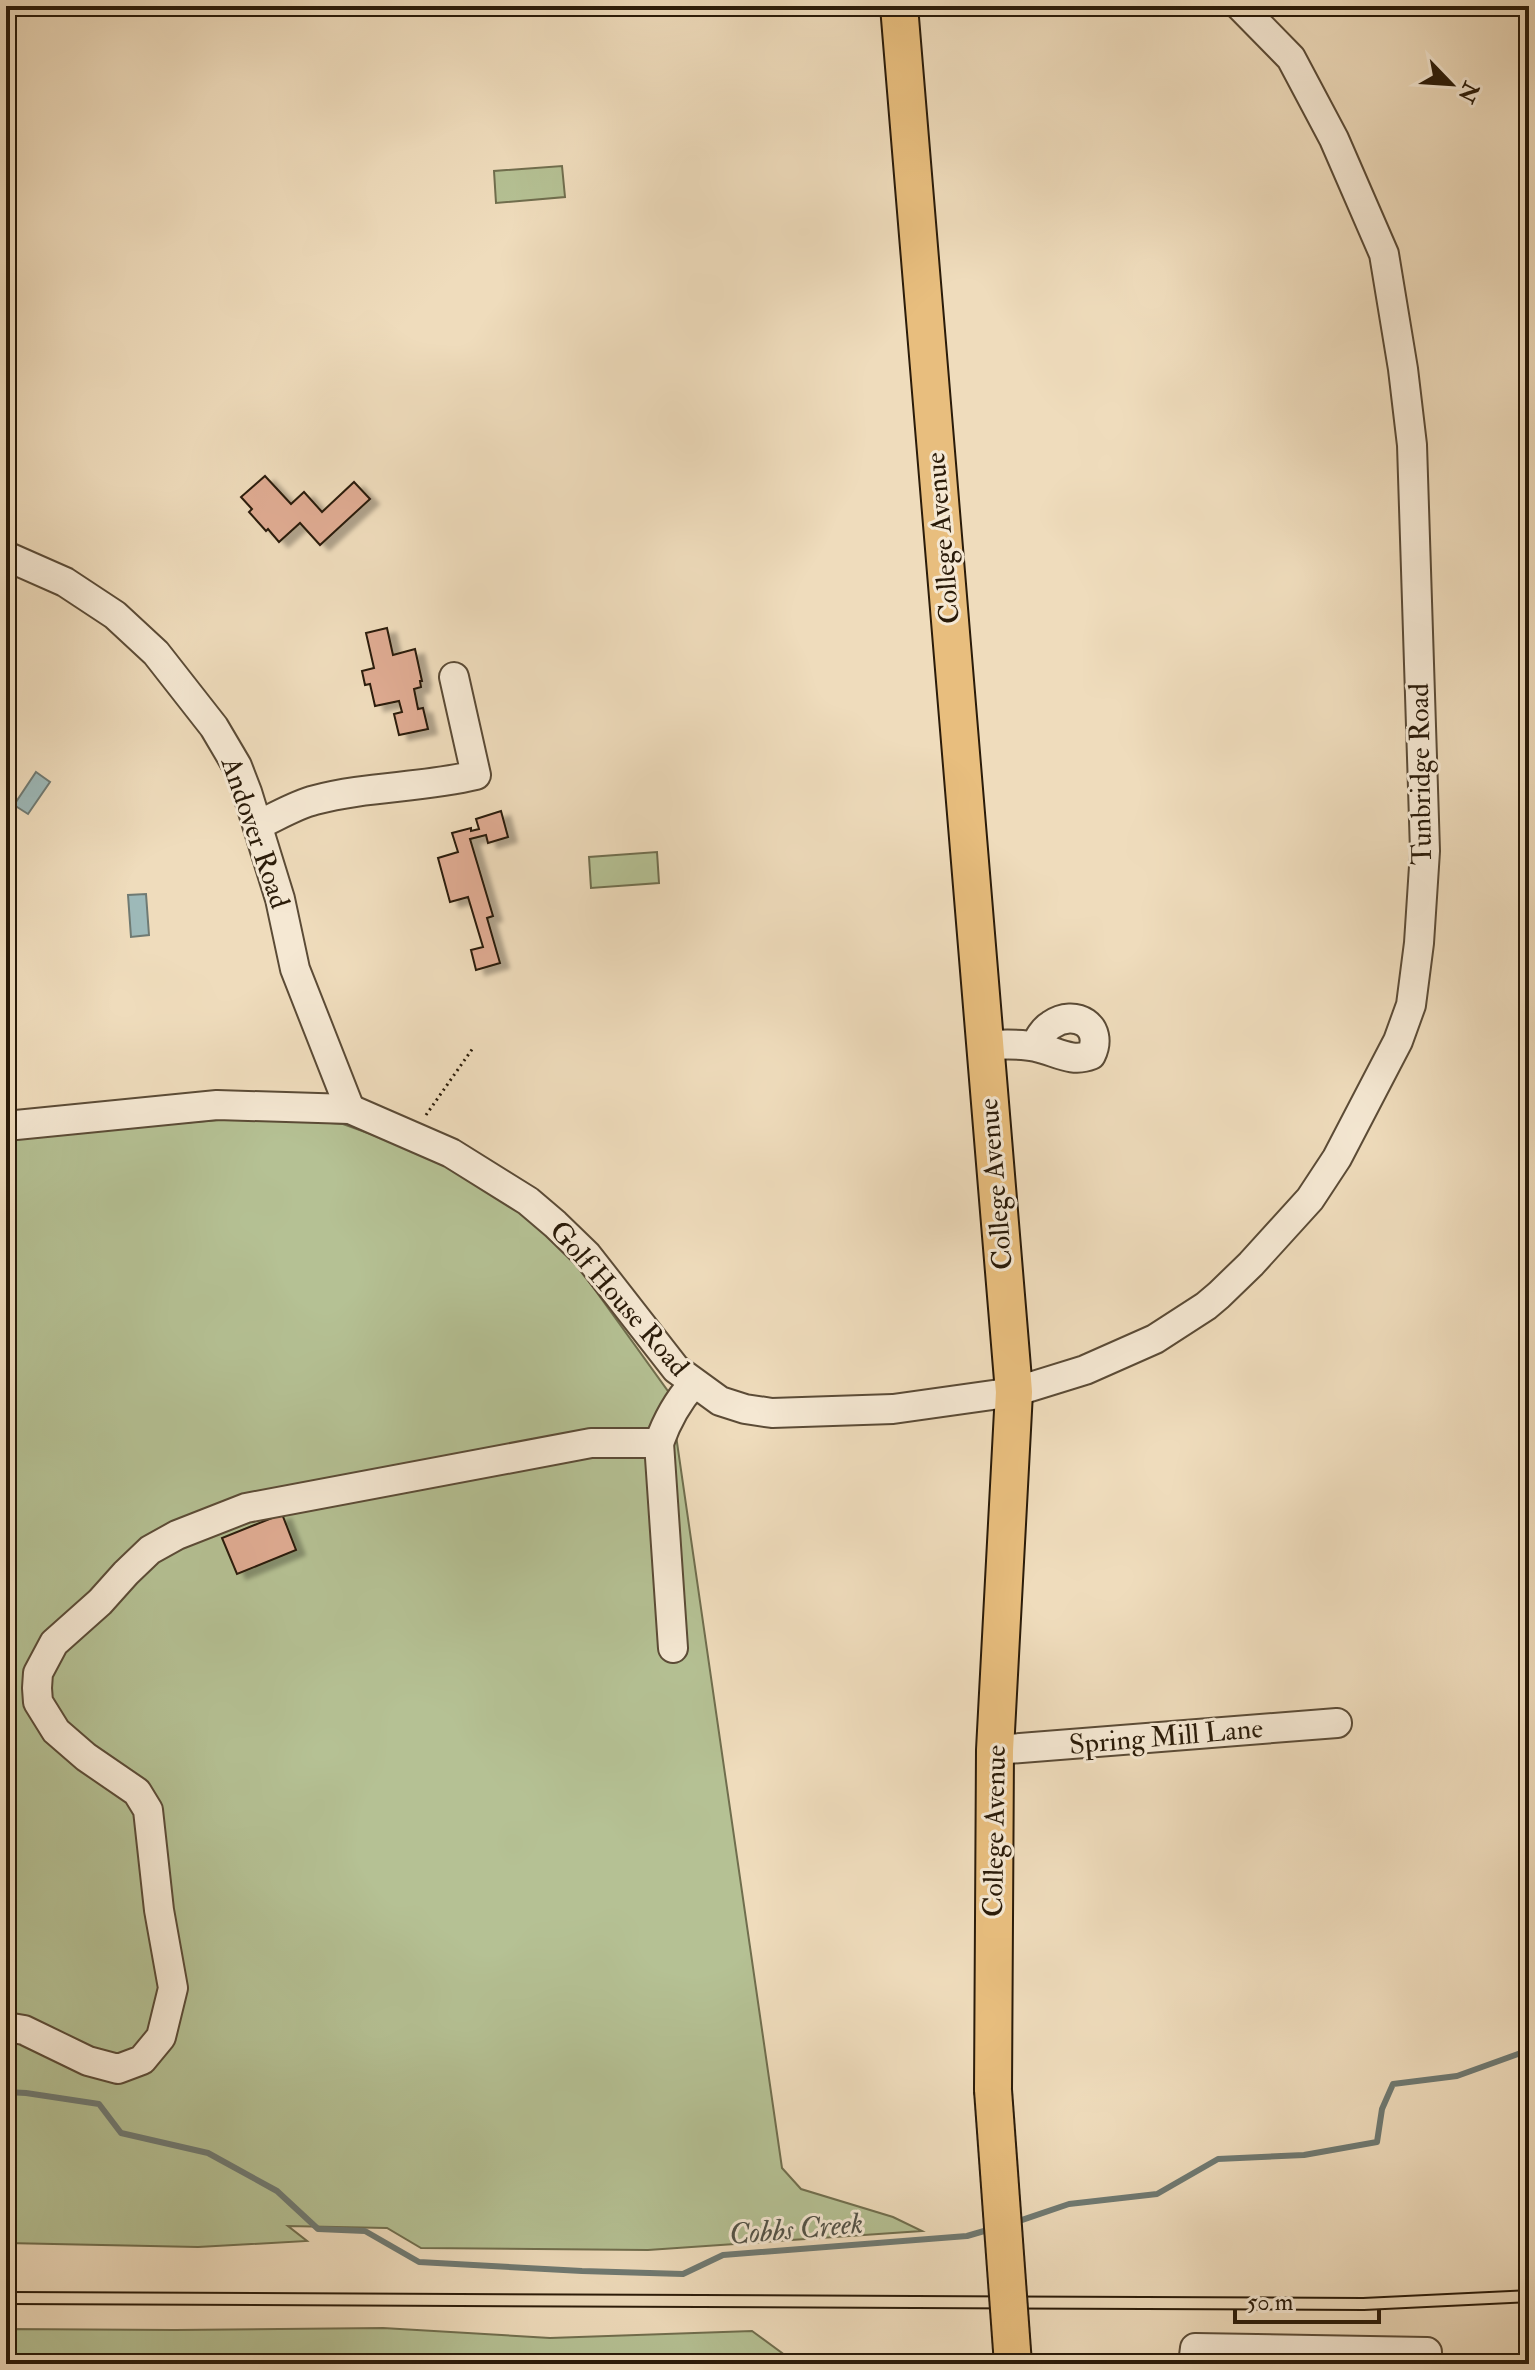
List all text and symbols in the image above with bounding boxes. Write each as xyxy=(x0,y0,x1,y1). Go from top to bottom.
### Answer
north arrow xyxy=(1411,44,1491,124)
text: N xyxy=(1451,76,1485,107)
street label: College Avenue xyxy=(918,450,968,625)
street label: Tunbridge Road xyxy=(1402,683,1440,865)
street label: Andover Road xyxy=(212,752,297,913)
street label: College Avenue xyxy=(971,1096,1021,1271)
street label: Golf House Road xyxy=(542,1214,696,1384)
street label: Spring Mill Lane xyxy=(1068,1711,1265,1763)
street label: College Avenue xyxy=(976,1744,1014,1917)
water label: Cobbs Creek xyxy=(727,2205,865,2253)
scale bar xyxy=(1235,2274,1379,2324)
text: 50 m xyxy=(1247,2287,1294,2318)

